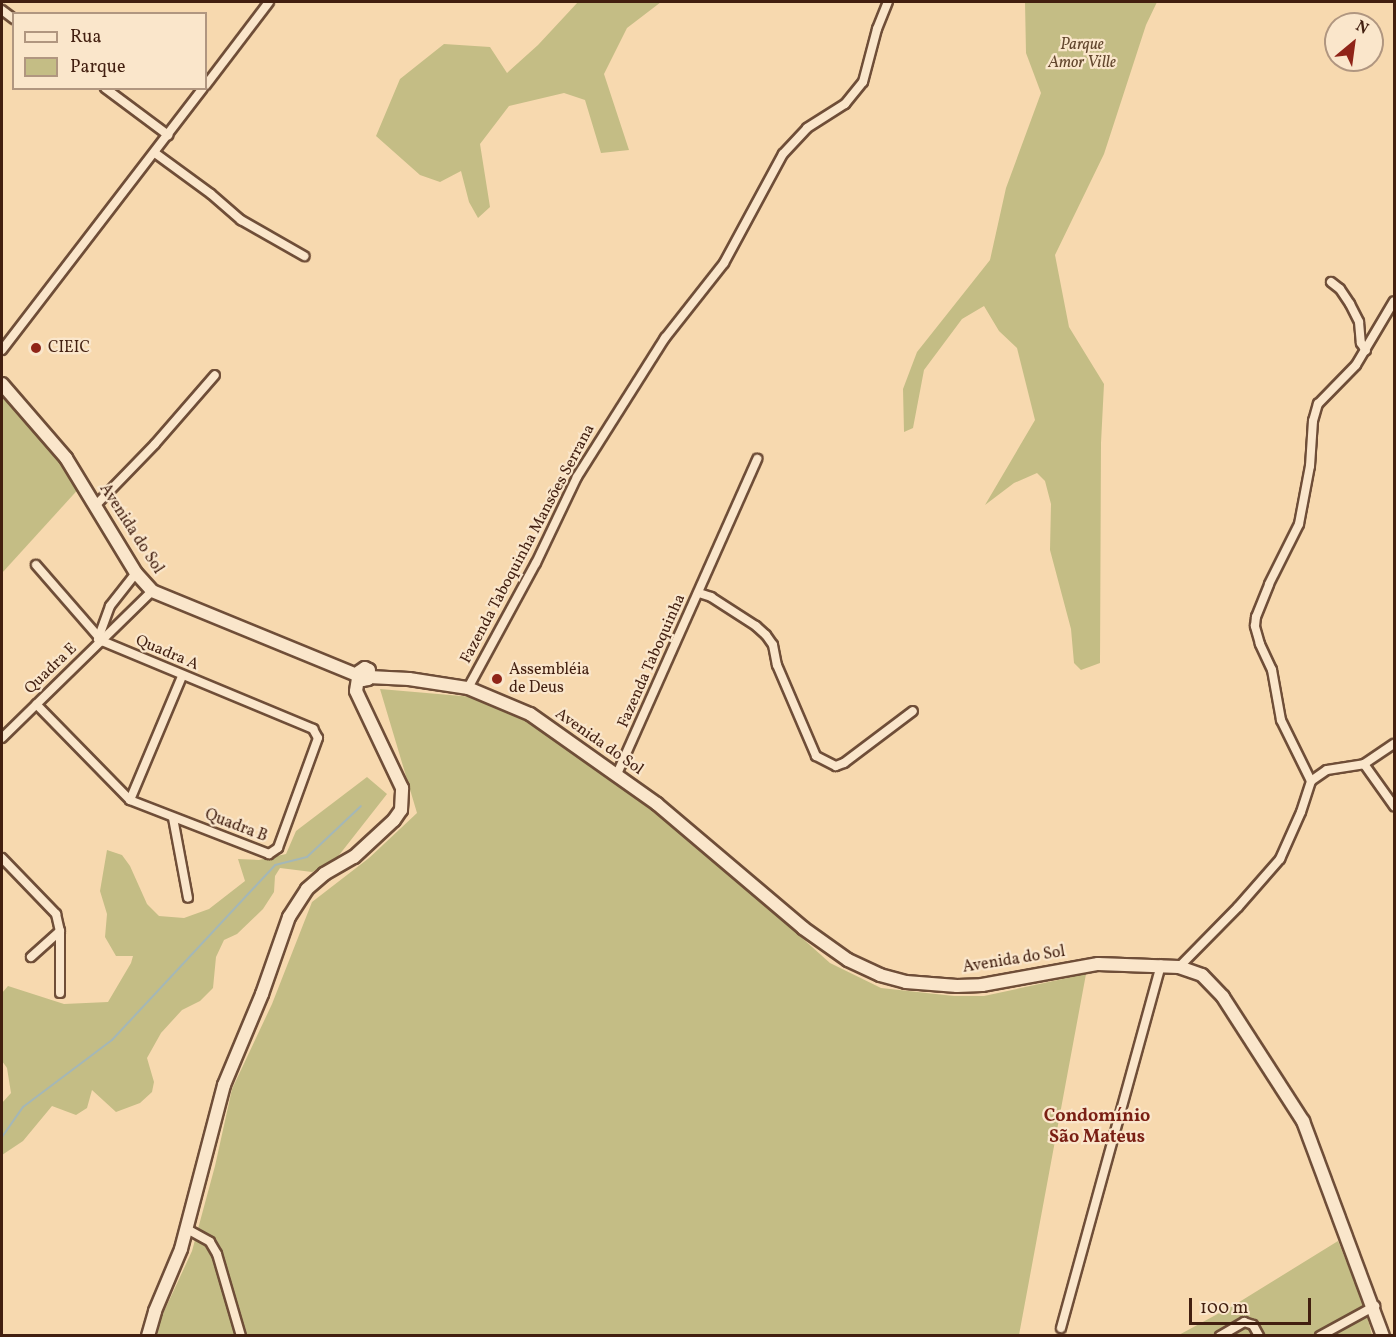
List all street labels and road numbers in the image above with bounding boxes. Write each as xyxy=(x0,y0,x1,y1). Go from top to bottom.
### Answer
street label: Fazenda Taboquinha Mansões Serrana xyxy=(456,421,600,667)
street label: Avenida do Sol xyxy=(95,480,167,578)
street label: Fazenda Taboquinha xyxy=(614,591,690,731)
street label: Quadra A xyxy=(132,631,202,675)
street label: Quadra E xyxy=(21,639,81,699)
street label: Avenida do Sol xyxy=(551,704,647,780)
street label: Quadra B xyxy=(202,805,270,847)
street label: Avenida do Sol xyxy=(961,942,1067,978)

